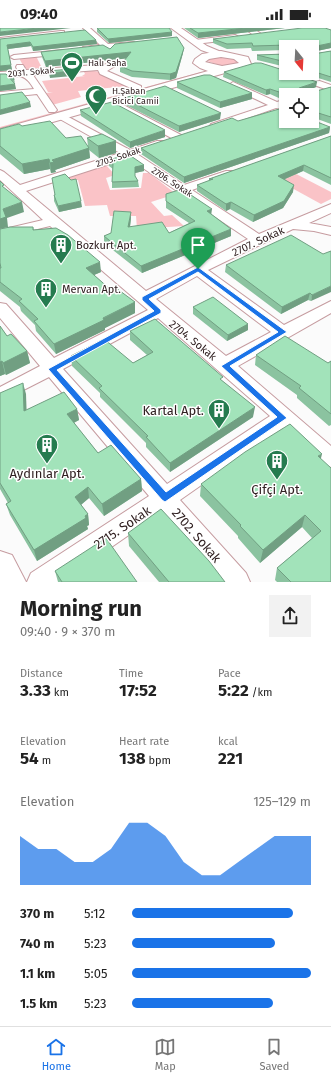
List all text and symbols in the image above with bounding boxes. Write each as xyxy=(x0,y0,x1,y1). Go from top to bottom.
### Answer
text: 09:40 xyxy=(20,5,58,23)
north arrow xyxy=(279,40,319,80)
map controls xyxy=(279,40,319,128)
sports icon: Halı Saha xyxy=(59,50,85,83)
place label: Halı Saha xyxy=(88,58,127,68)
street label: 2031. Sokak xyxy=(8,65,55,79)
mosque icon: H.Şaban Bicici Camii xyxy=(83,83,109,116)
place label: H.Şaban Bicici Camii xyxy=(112,86,159,106)
button: locate xyxy=(279,88,319,128)
street label: 2703. Sokak xyxy=(94,145,142,169)
street label: 2706. Sokak xyxy=(150,165,195,199)
street label: 2707. Sokak xyxy=(230,224,287,259)
pin xyxy=(181,228,215,269)
building icon: Bozkurt Apt. xyxy=(48,232,74,265)
icon: arrive xyxy=(187,234,209,256)
place label: Bozkurt Apt. xyxy=(76,239,137,252)
building icon: Mervan Apt. xyxy=(33,276,59,309)
place label: Mervan Apt. xyxy=(62,283,121,296)
street label: 2704. Sokak xyxy=(166,317,219,364)
building icon: Kartal Apt. xyxy=(206,397,232,430)
place label: Kartal Apt. xyxy=(143,403,204,418)
building icon: Aydınlar Apt. xyxy=(34,432,60,465)
building icon: Çifçi Apt. xyxy=(264,448,290,481)
place label: Aydınlar Apt. xyxy=(9,466,85,481)
place label: Çifçi Apt. xyxy=(251,482,303,497)
street label: 2715. Sokak xyxy=(91,503,154,552)
street label: 2702. Sokak xyxy=(169,505,224,566)
text: Morning run xyxy=(20,595,142,622)
button: share xyxy=(269,595,311,637)
text: 09:40 · 9 × 370 m xyxy=(20,624,115,639)
text: Distance xyxy=(20,667,63,680)
text: Time xyxy=(119,667,143,680)
text: Pace xyxy=(218,667,241,680)
text: 3.33 xyxy=(20,680,51,701)
text: 17:52 xyxy=(119,680,157,701)
text: 5:22 xyxy=(218,680,249,701)
text: km xyxy=(51,686,69,699)
text: /km xyxy=(249,686,272,699)
text: Elevation xyxy=(20,735,66,748)
text: Heart rate xyxy=(119,735,169,748)
text: kcal xyxy=(218,735,238,748)
text: 54 xyxy=(20,748,39,769)
text: 138 xyxy=(119,748,146,769)
text: 221 xyxy=(218,748,243,769)
text: m xyxy=(39,754,51,767)
text: bpm xyxy=(146,754,171,767)
text: Elevation xyxy=(20,794,74,809)
text: 125–129 m xyxy=(253,794,311,809)
text: 370 m xyxy=(20,906,54,921)
text: 5:12 xyxy=(84,906,105,921)
text: 740 m xyxy=(20,936,55,951)
text: 5:23 xyxy=(84,936,107,951)
text: 1.1 km xyxy=(20,966,55,981)
text: 5:05 xyxy=(84,966,107,981)
text: 1.5 km xyxy=(20,996,58,1011)
text: 5:23 xyxy=(84,996,107,1011)
tab: Home xyxy=(42,1036,71,1073)
tab: Map xyxy=(154,1036,176,1073)
tab: Saved xyxy=(260,1036,289,1073)

